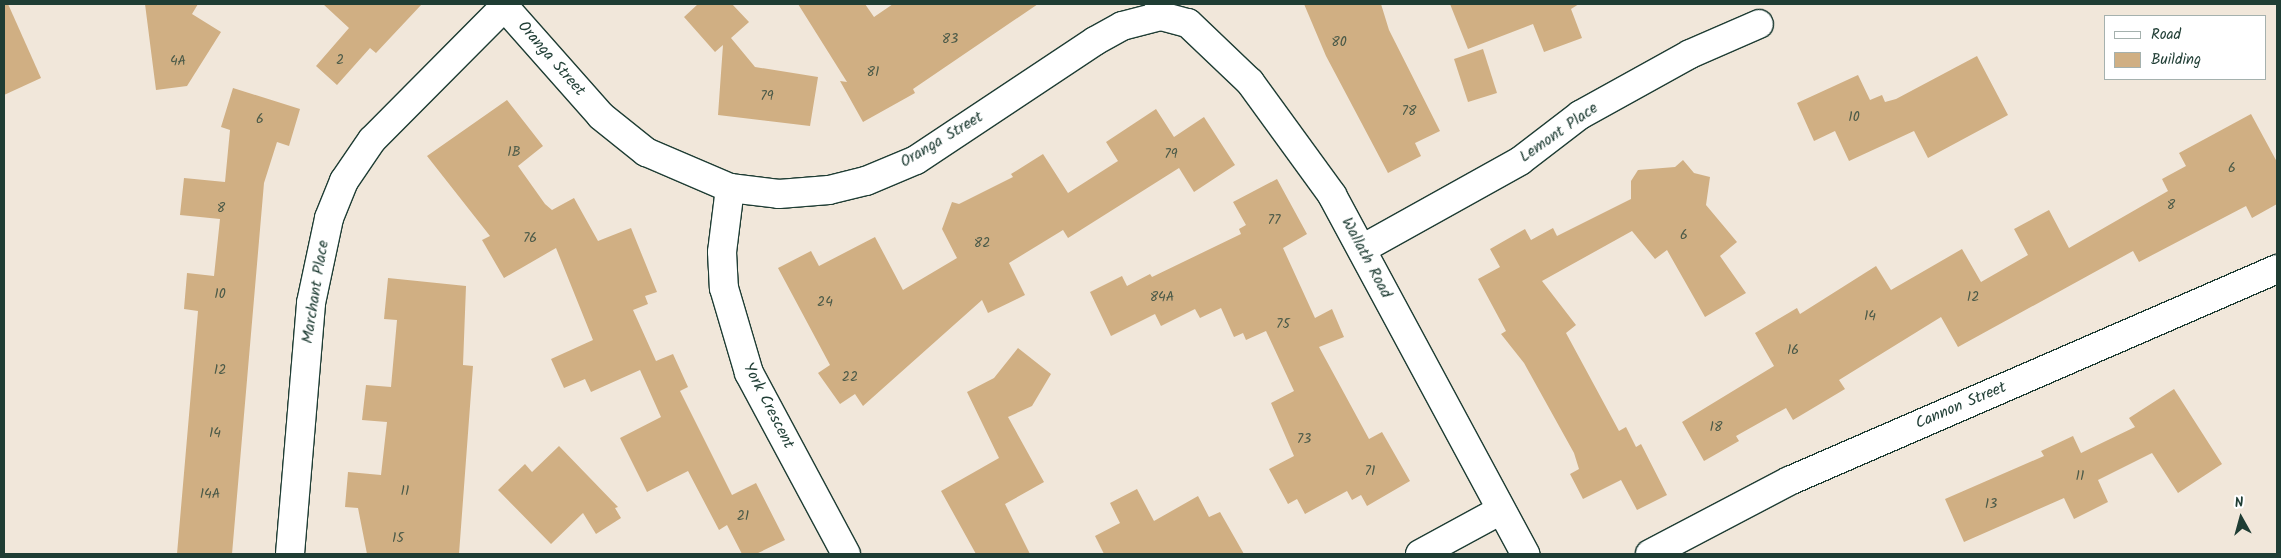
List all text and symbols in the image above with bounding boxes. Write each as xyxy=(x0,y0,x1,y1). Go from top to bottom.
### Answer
legend xyxy=(2104,15,2266,80)
street label: Oranga Street xyxy=(513,18,589,100)
text: Road xyxy=(2151,23,2181,47)
house number: 83 xyxy=(942,31,958,47)
house number: 80 xyxy=(1331,34,1347,50)
text: Building xyxy=(2151,48,2201,72)
house number: 2 xyxy=(336,52,344,68)
house number: 4A xyxy=(170,53,186,69)
house number: 81 xyxy=(867,64,879,80)
house number: 79 xyxy=(760,88,774,104)
street label: Lemont Place xyxy=(1516,99,1602,167)
house number: 78 xyxy=(1402,103,1416,119)
street label: Oranga Street xyxy=(897,108,987,172)
house number: 10 xyxy=(1848,109,1860,125)
house number: 6 xyxy=(256,111,264,127)
house number: 1B xyxy=(507,144,521,160)
house number: 79 xyxy=(1164,146,1178,162)
house number: 6 xyxy=(2228,160,2236,176)
house number: 8 xyxy=(2167,197,2175,213)
house number: 8 xyxy=(217,200,225,216)
house number: 77 xyxy=(1268,212,1280,228)
street label: Wallath Road xyxy=(1337,214,1395,302)
house number: 6 xyxy=(1680,227,1688,243)
house number: 76 xyxy=(523,230,537,246)
house number: 82 xyxy=(974,235,990,251)
street label: Marchant Place xyxy=(298,239,334,345)
house number: 10 xyxy=(214,286,226,302)
house number: 84A xyxy=(1150,289,1174,305)
house number: 12 xyxy=(1967,289,1979,305)
house number: 24 xyxy=(817,294,833,310)
house number: 14 xyxy=(1864,308,1876,324)
house number: 75 xyxy=(1276,316,1290,332)
house number: 16 xyxy=(1787,342,1799,358)
street label: York Crescent xyxy=(738,360,798,452)
house number: 12 xyxy=(214,362,226,378)
house number: 22 xyxy=(842,369,858,385)
street label: Cannon Street xyxy=(1913,378,2009,434)
house number: 18 xyxy=(1710,419,1722,435)
house number: 14 xyxy=(209,425,221,441)
house number: 73 xyxy=(1297,431,1311,447)
house number: 71 xyxy=(1365,463,1375,479)
house number: 11 xyxy=(2076,468,2084,484)
house number: 11 xyxy=(401,483,409,499)
house number: 14A xyxy=(200,486,220,502)
text: N xyxy=(2233,492,2245,515)
north arrow xyxy=(2216,493,2266,543)
house number: 13 xyxy=(1985,496,1997,512)
house number: 21 xyxy=(737,508,749,524)
house number: 15 xyxy=(392,530,404,546)

